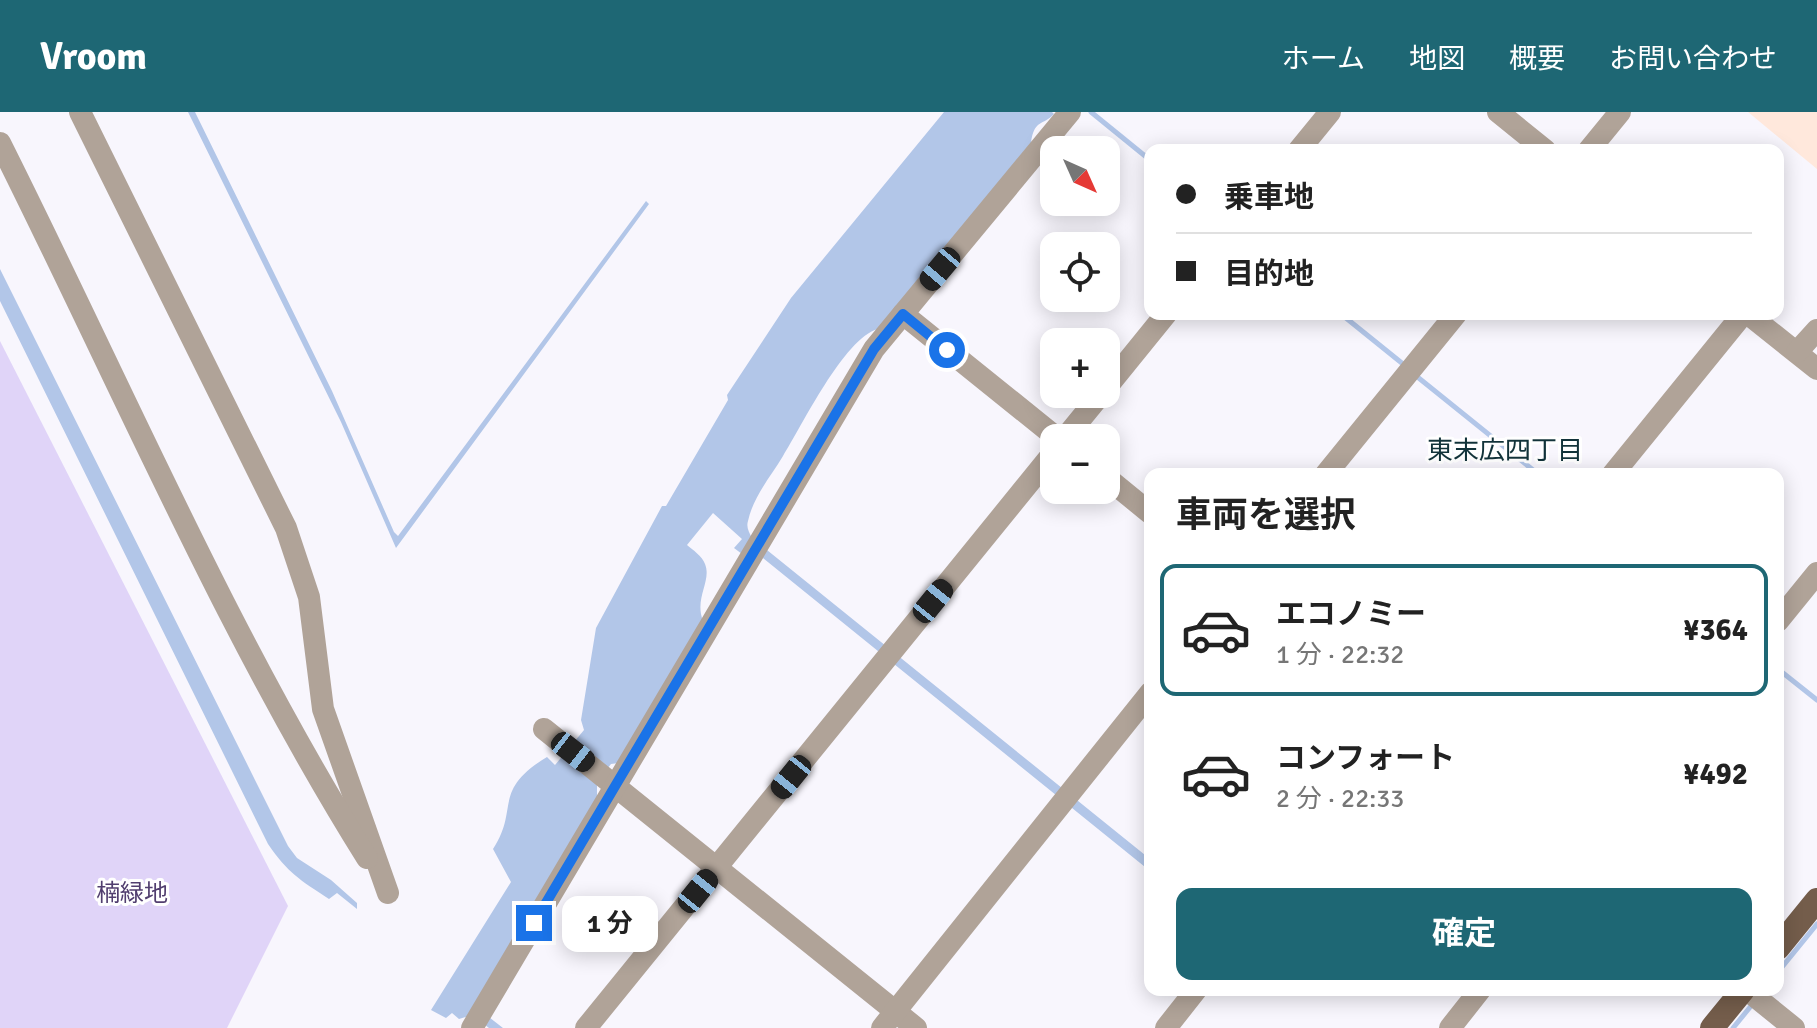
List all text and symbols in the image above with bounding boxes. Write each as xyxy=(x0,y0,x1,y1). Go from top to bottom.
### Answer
text: Vroom xyxy=(40,33,147,80)
text: ホーム xyxy=(1282,42,1365,76)
text: 地図 xyxy=(1409,42,1465,76)
text: 概要 xyxy=(1509,42,1565,76)
text: お問い合わせ xyxy=(1609,42,1777,76)
north arrow xyxy=(1040,136,1120,216)
map controls xyxy=(1040,136,1120,504)
text: 乗車地 xyxy=(1224,179,1314,216)
button: locate xyxy=(1040,232,1120,312)
car xyxy=(915,243,965,295)
text: 目的地 xyxy=(1224,256,1314,293)
button: + xyxy=(1040,328,1120,408)
route start xyxy=(929,332,965,368)
button: − xyxy=(1040,424,1120,504)
district label: 東末広四丁目 xyxy=(1427,435,1583,467)
text: 車両を選択 xyxy=(1176,493,1356,538)
car xyxy=(909,575,957,627)
icon: car xyxy=(1180,594,1252,666)
text: エコノミー xyxy=(1276,596,1426,633)
text: ¥364 xyxy=(1683,612,1748,649)
text: 1 分 · 22:32 xyxy=(1276,639,1404,671)
car xyxy=(547,728,599,776)
icon: car xyxy=(1180,738,1252,810)
text: コンフォート xyxy=(1276,740,1455,777)
car xyxy=(767,751,815,803)
text: ¥492 xyxy=(1683,756,1748,793)
text: 2 分 · 22:33 xyxy=(1276,783,1404,815)
car xyxy=(674,865,722,917)
park label: 楠緑地 xyxy=(96,878,168,908)
button: 確定 xyxy=(1176,888,1752,980)
callout: 1 分 xyxy=(562,895,658,951)
route end xyxy=(516,905,552,941)
text: 1 分 xyxy=(587,908,633,940)

